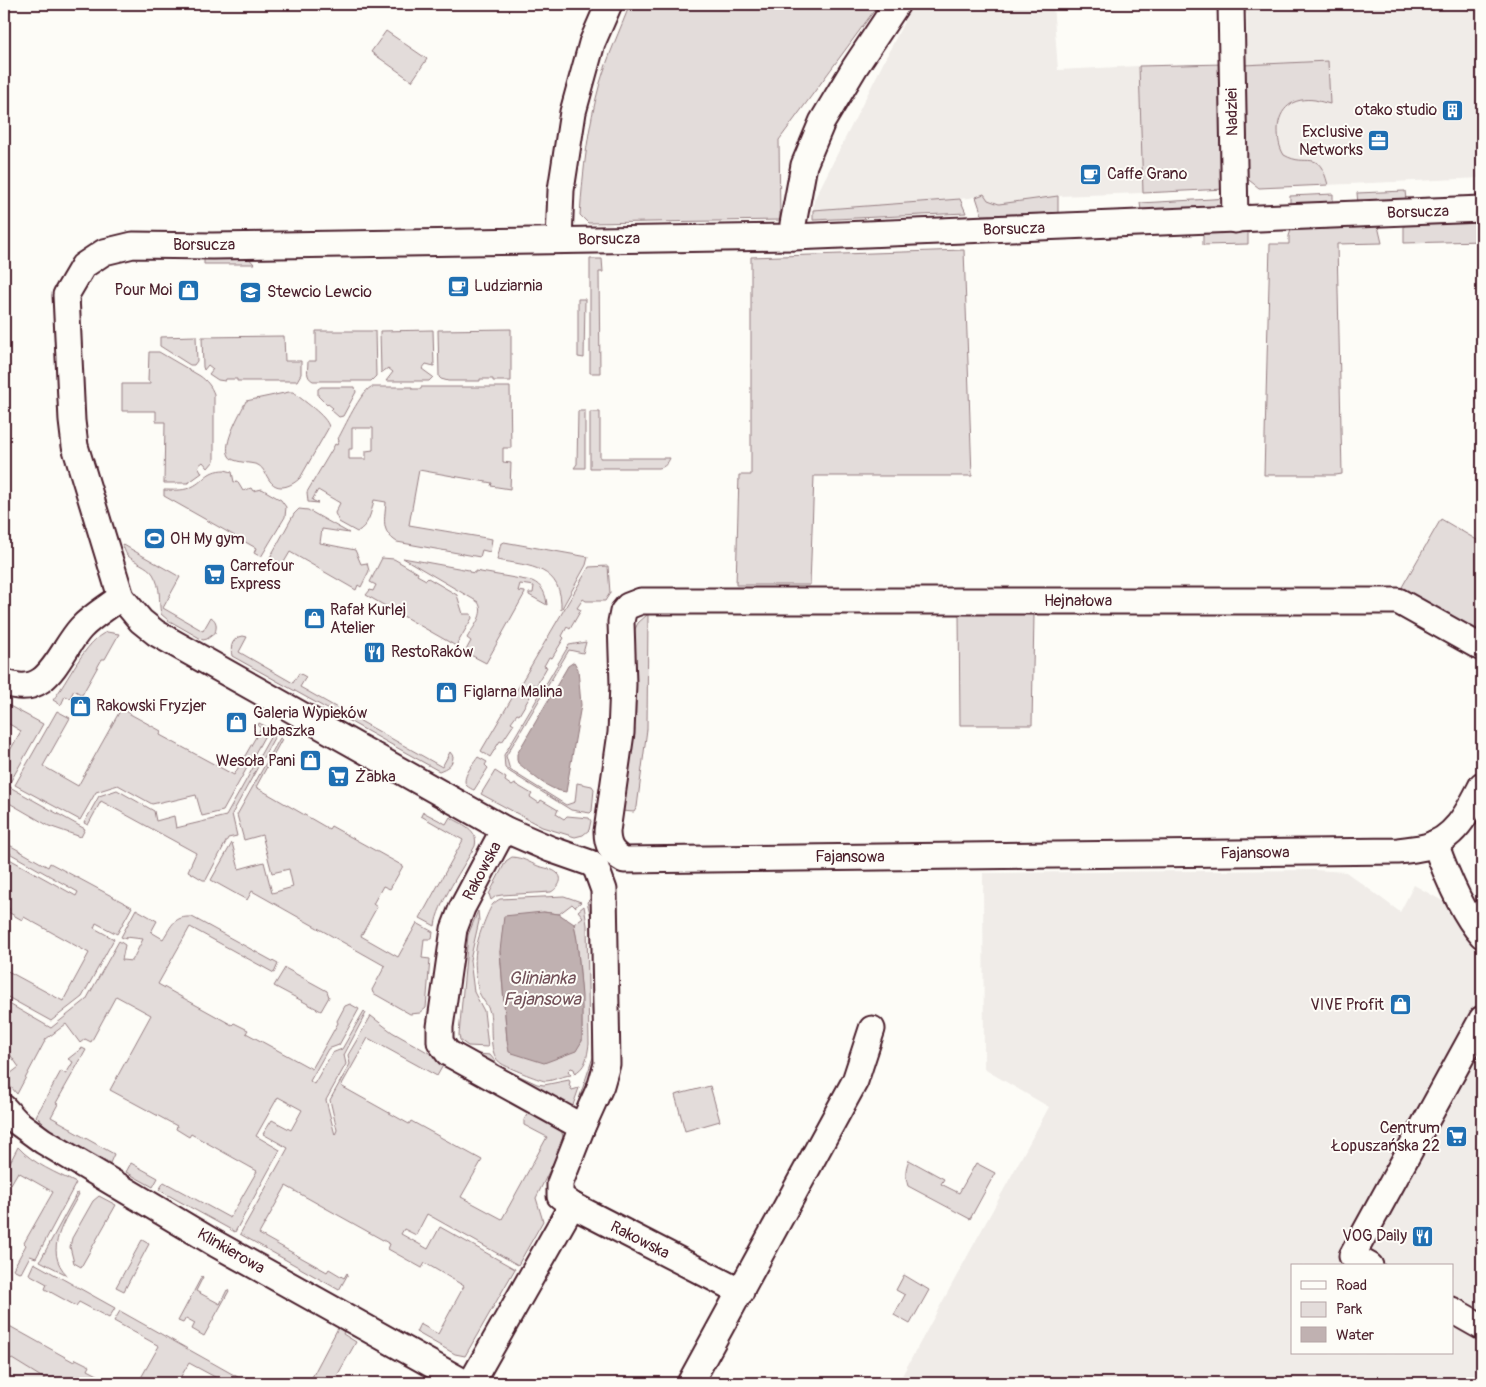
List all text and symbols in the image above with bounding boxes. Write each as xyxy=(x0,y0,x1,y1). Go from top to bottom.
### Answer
street label: Nadziei xyxy=(1222,88,1242,136)
building icon: otako studio xyxy=(1441,98,1465,122)
place label: otako studio xyxy=(1355,100,1437,120)
place label: Exclusive Networks xyxy=(1299,122,1363,160)
office icon: Exclusive Networks xyxy=(1367,129,1391,153)
cafe icon: Caffe Grano xyxy=(1079,162,1103,186)
place label: Caffe Grano xyxy=(1107,164,1188,184)
street label: Borsucza xyxy=(1387,201,1449,223)
street label: Borsucza xyxy=(983,218,1045,240)
street label: Borsucza xyxy=(578,228,640,250)
street label: Borsucza xyxy=(173,235,235,255)
cafe icon: Ludziarnia xyxy=(446,274,470,298)
place label: Ludziarnia xyxy=(474,276,543,296)
shop icon: Pour Moi xyxy=(176,278,200,302)
place label: Pour Moi xyxy=(114,280,172,300)
school or university icon: Stewcio Lewcio xyxy=(239,280,263,304)
place label: Stewcio Lewcio xyxy=(267,282,372,302)
sports icon: OH My gym xyxy=(142,527,166,551)
place label: OH My gym xyxy=(170,529,245,549)
place label: Carrefour Express xyxy=(230,556,294,594)
supermarket icon: Carrefour Express xyxy=(202,563,226,587)
street label: Hejnałowa xyxy=(1044,591,1112,611)
place label: Rafał Kurlej Atelier xyxy=(330,600,406,638)
shop icon: Rafał Kurlej Atelier xyxy=(302,607,326,631)
restaurant icon: RestoRaków xyxy=(363,640,387,664)
place label: RestoRaków xyxy=(391,642,473,662)
shop icon: Figlarna Malina xyxy=(435,680,459,704)
place label: Figlarna Malina xyxy=(463,682,562,702)
shop icon: Rakowski Fryzjer xyxy=(68,694,92,718)
place label: Rakowski Fryzjer xyxy=(96,696,207,716)
place label: Galeria Wypieków Lubaszka xyxy=(253,703,367,741)
shop icon: Galeria Wypieków Lubaszka xyxy=(225,710,249,734)
shop icon: Wesoła Pani xyxy=(299,749,323,773)
place label: Wesoła Pani xyxy=(216,751,295,771)
supermarket icon: Żabka xyxy=(327,765,351,789)
place label: Żabka xyxy=(355,767,396,787)
street label: Rakowska xyxy=(458,838,506,904)
street label: Fajansowa xyxy=(1220,842,1290,864)
street label: Fajansowa xyxy=(815,847,885,867)
water label: Glinianka Fajansowa xyxy=(503,967,583,1011)
shop icon: VIVE Profit xyxy=(1388,993,1412,1017)
place label: VIVE Profit xyxy=(1310,995,1385,1015)
place label: Centrum Łopuszańska 22 xyxy=(1331,1118,1440,1156)
supermarket icon: Centrum Łopuszańska 22 xyxy=(1444,1125,1468,1149)
street label: Rakowska xyxy=(607,1217,673,1263)
street label: Klinkierowa xyxy=(194,1224,268,1278)
restaurant icon: VOG Daily xyxy=(1411,1224,1435,1248)
place label: VOG Daily xyxy=(1342,1226,1407,1246)
legend xyxy=(1291,1264,1454,1354)
text: Road xyxy=(1336,1276,1367,1295)
text: Park xyxy=(1336,1300,1363,1319)
text: Water xyxy=(1336,1326,1375,1345)

